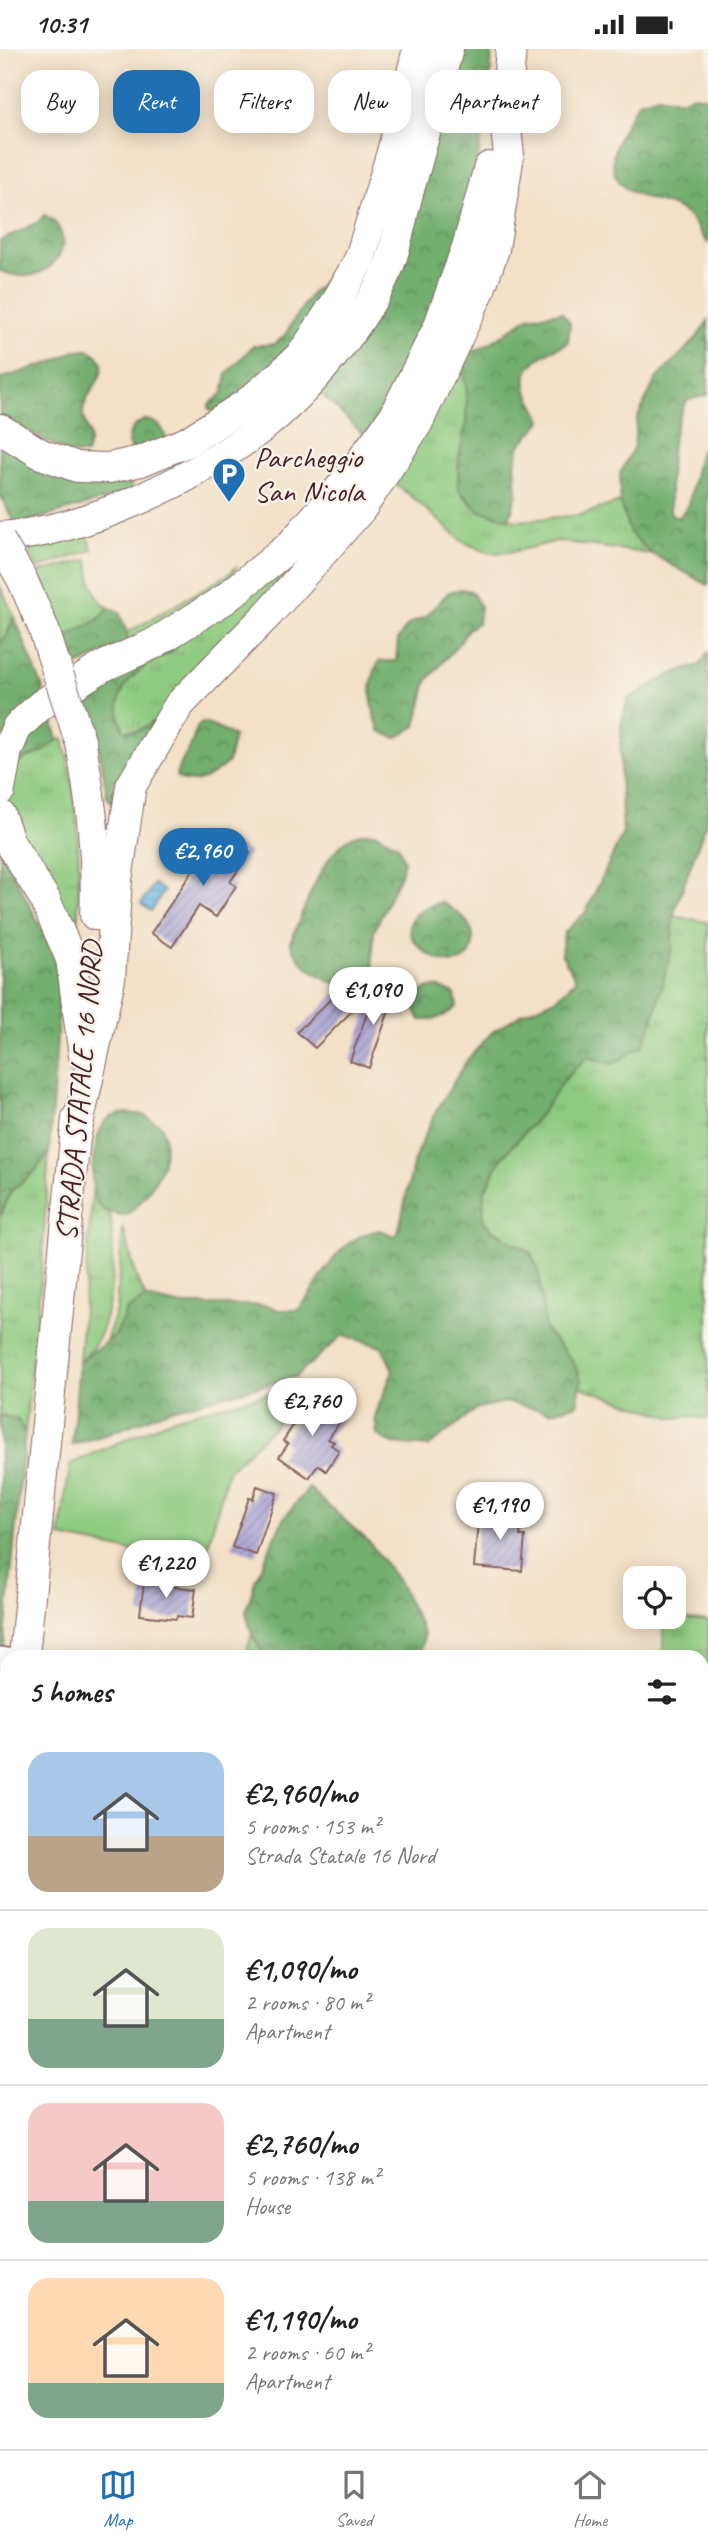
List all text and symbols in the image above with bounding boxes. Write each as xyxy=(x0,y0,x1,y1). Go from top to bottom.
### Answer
text: 10:31 xyxy=(35,8,87,41)
chip: Buy xyxy=(21,70,99,133)
chip: Rent xyxy=(113,70,200,133)
chip: Filters xyxy=(214,70,314,133)
chip: New xyxy=(328,70,411,133)
chip: Apartment xyxy=(425,70,561,133)
place label: Parcheggio San Nicola xyxy=(254,438,366,510)
parking icon: Parcheggio San Nicola xyxy=(210,455,248,504)
pin: €2,960 xyxy=(146,829,260,888)
text: €2,960 xyxy=(175,836,231,865)
street label: STRADA STATALE 16 NORD xyxy=(47,937,111,1242)
pin: €1,090 xyxy=(316,967,430,1027)
text: €1,090 xyxy=(345,975,401,1004)
pin: €2,760 xyxy=(255,1379,369,1438)
text: €2,760 xyxy=(284,1386,340,1415)
pin: €1,190 xyxy=(443,1483,557,1542)
text: €1,190 xyxy=(472,1490,528,1519)
pin: €1,220 xyxy=(109,1541,223,1600)
text: €1,220 xyxy=(138,1548,194,1577)
map controls xyxy=(623,1566,686,1629)
button: locate xyxy=(623,1566,686,1629)
text: 5 homes xyxy=(28,1673,112,1711)
icon: filters xyxy=(643,1673,681,1711)
text: €2,960/mo xyxy=(245,1774,357,1812)
icon: home xyxy=(84,1780,168,1864)
text: 5 rooms · 153 m² xyxy=(245,1812,380,1841)
text: Strada Statale 16 Nord xyxy=(245,1841,435,1870)
text: €1,090/mo xyxy=(245,1950,357,1988)
icon: home xyxy=(84,1956,168,2040)
text: 2 rooms · 80 m² xyxy=(245,1988,369,2017)
text: Apartment xyxy=(245,2017,330,2046)
text: €2,760/mo xyxy=(245,2125,357,2163)
icon: home xyxy=(84,2131,168,2215)
text: 5 rooms · 138 m² xyxy=(245,2163,380,2192)
text: House xyxy=(245,2192,290,2221)
text: €1,190/mo xyxy=(245,2300,357,2338)
icon: home xyxy=(84,2306,168,2390)
text: 2 rooms · 60 m² xyxy=(245,2338,369,2367)
text: Apartment xyxy=(245,2367,330,2396)
tab: Map xyxy=(99,2466,137,2532)
tab: Saved xyxy=(335,2466,373,2532)
tab: Home xyxy=(571,2466,609,2532)

